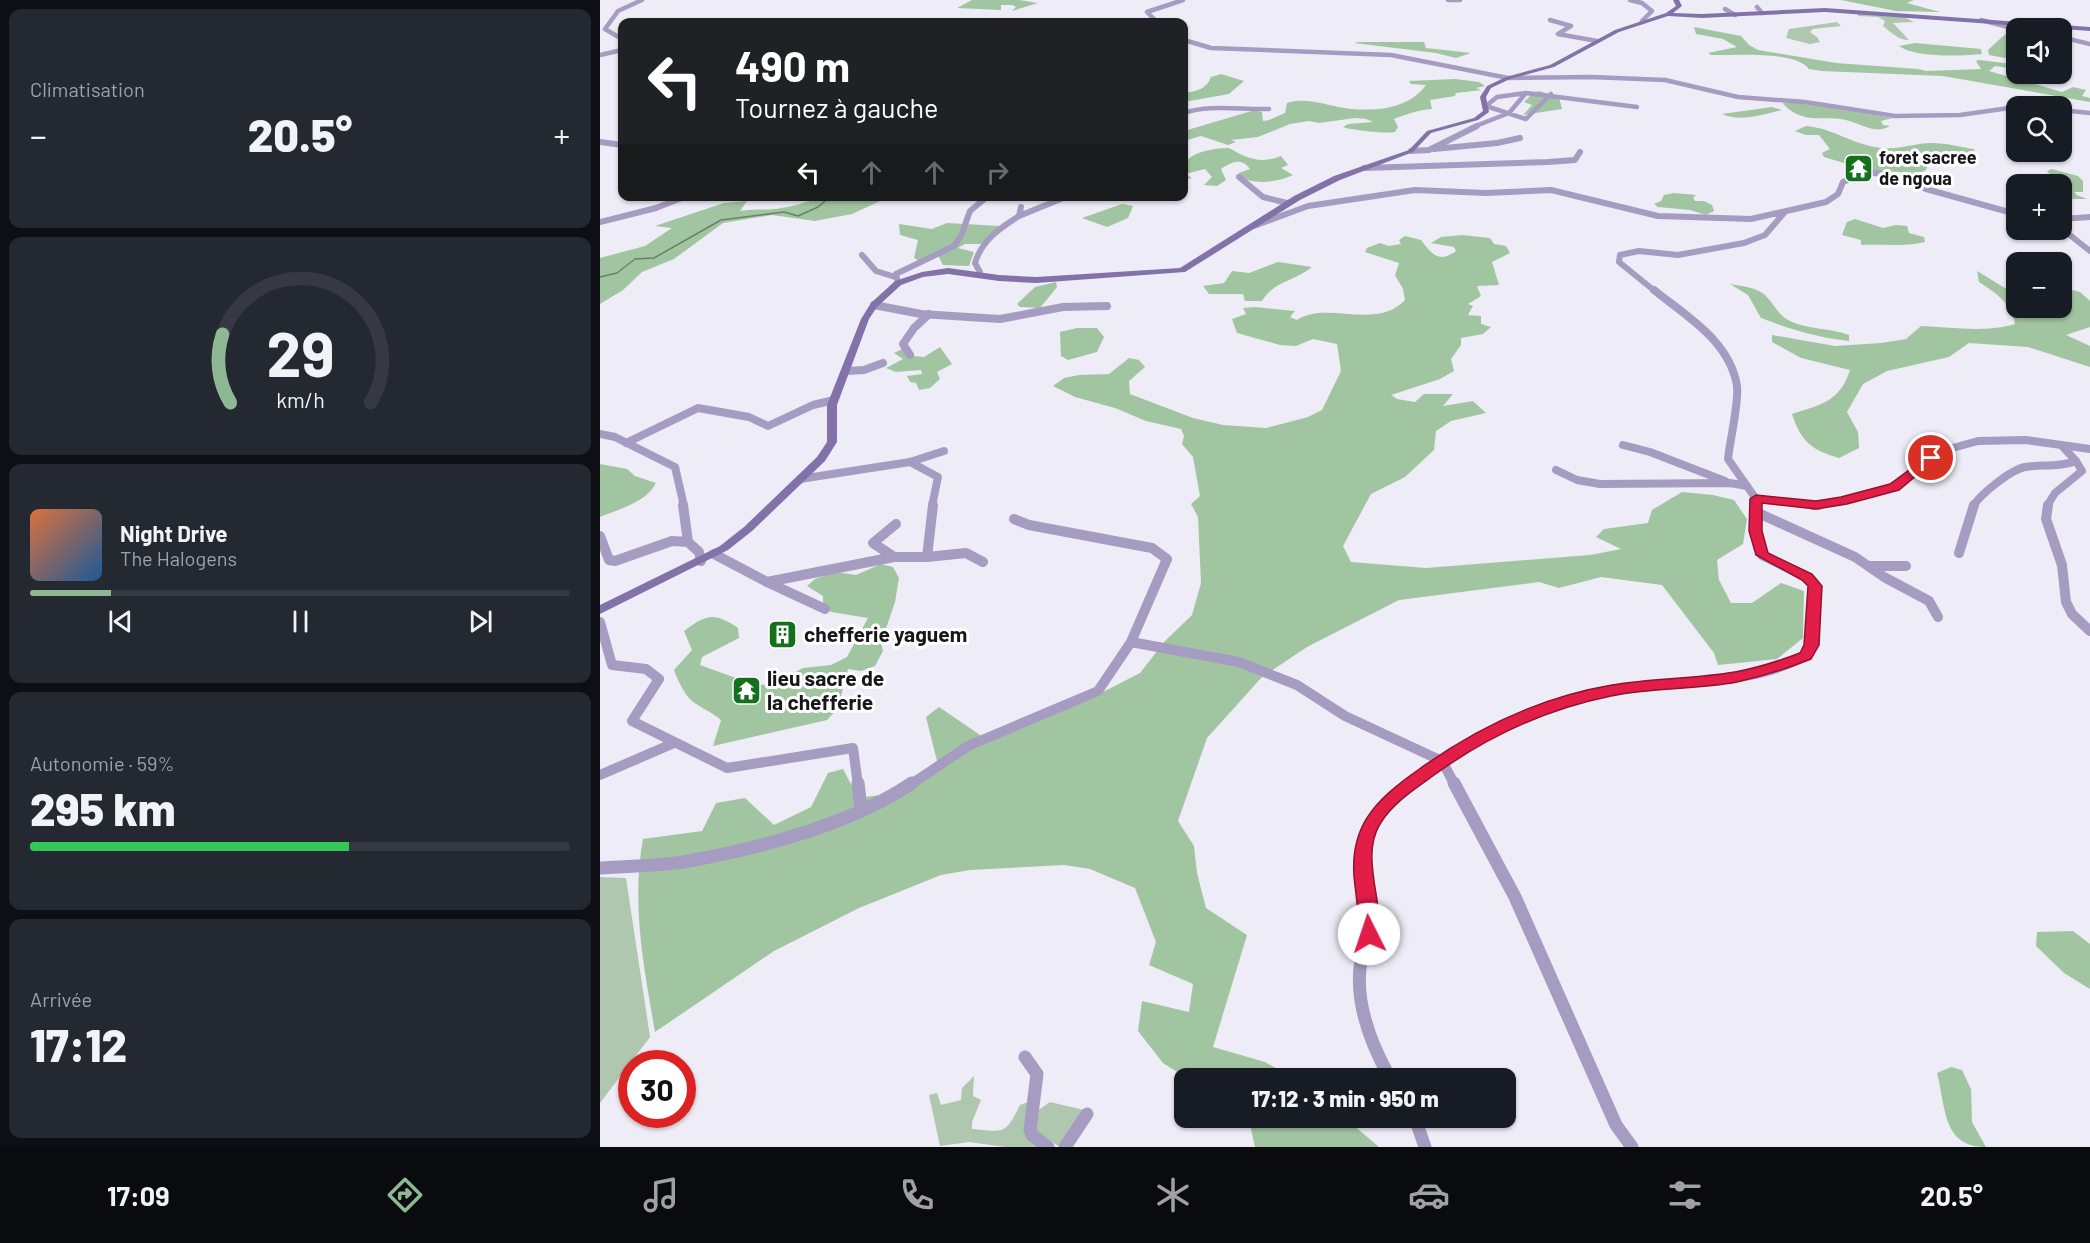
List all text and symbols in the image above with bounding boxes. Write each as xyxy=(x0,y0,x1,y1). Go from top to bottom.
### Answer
map controls xyxy=(2006,18,2072,318)
button: sound xyxy=(2006,18,2072,84)
text: 490 m xyxy=(735,40,850,90)
icon: left xyxy=(636,42,714,120)
text: Climatisation xyxy=(30,77,145,101)
text: Tournez à gauche xyxy=(735,91,938,123)
button: search xyxy=(2006,96,2072,162)
text: 20.5° xyxy=(248,107,352,161)
text: − xyxy=(30,115,47,155)
text: + xyxy=(554,115,570,155)
place label: foret sacree de ngoua xyxy=(1879,146,1977,189)
temple icon: foret sacree de ngoua xyxy=(1842,152,1874,184)
icon: left xyxy=(792,156,825,189)
icon: ahead xyxy=(855,156,888,189)
icon: ahead xyxy=(918,156,951,189)
icon: right xyxy=(981,156,1014,189)
button: + xyxy=(2006,174,2072,240)
button: − xyxy=(2006,252,2072,318)
text: 29 xyxy=(266,315,334,389)
text: km/h xyxy=(276,387,324,412)
pin xyxy=(1905,432,1956,483)
icon: arrive xyxy=(1914,441,1947,474)
text: Night Drive xyxy=(120,520,228,546)
text: The Halogens xyxy=(120,546,237,570)
icon: previous xyxy=(104,605,137,638)
icon: pause xyxy=(284,605,317,638)
icon: next xyxy=(464,605,497,638)
building icon: chefferie yaguem xyxy=(767,619,799,651)
place label: chefferie yaguem xyxy=(804,621,967,646)
place label: lieu sacre de la chefferie xyxy=(767,665,884,714)
temple icon: lieu sacre de la chefferie xyxy=(730,675,762,707)
text: Autonomie · 59% xyxy=(30,751,174,775)
text: 295 km xyxy=(30,781,176,835)
position arrow xyxy=(1337,902,1401,966)
text: Arrivée xyxy=(30,987,92,1011)
text: 17:12 xyxy=(30,1017,127,1071)
speed limit sign: 30 xyxy=(618,1050,696,1128)
text: 17:12 · 3 min · 950 m xyxy=(1251,1085,1439,1111)
icon: directions xyxy=(384,1174,426,1216)
icon: music xyxy=(640,1174,682,1216)
icon: phone xyxy=(896,1174,938,1216)
icon: climate xyxy=(1152,1174,1194,1216)
icon: car xyxy=(1408,1174,1450,1216)
icon: filters xyxy=(1664,1174,1706,1216)
text: 17:09 xyxy=(107,1179,170,1211)
text: 20.5° xyxy=(1920,1179,1983,1211)

